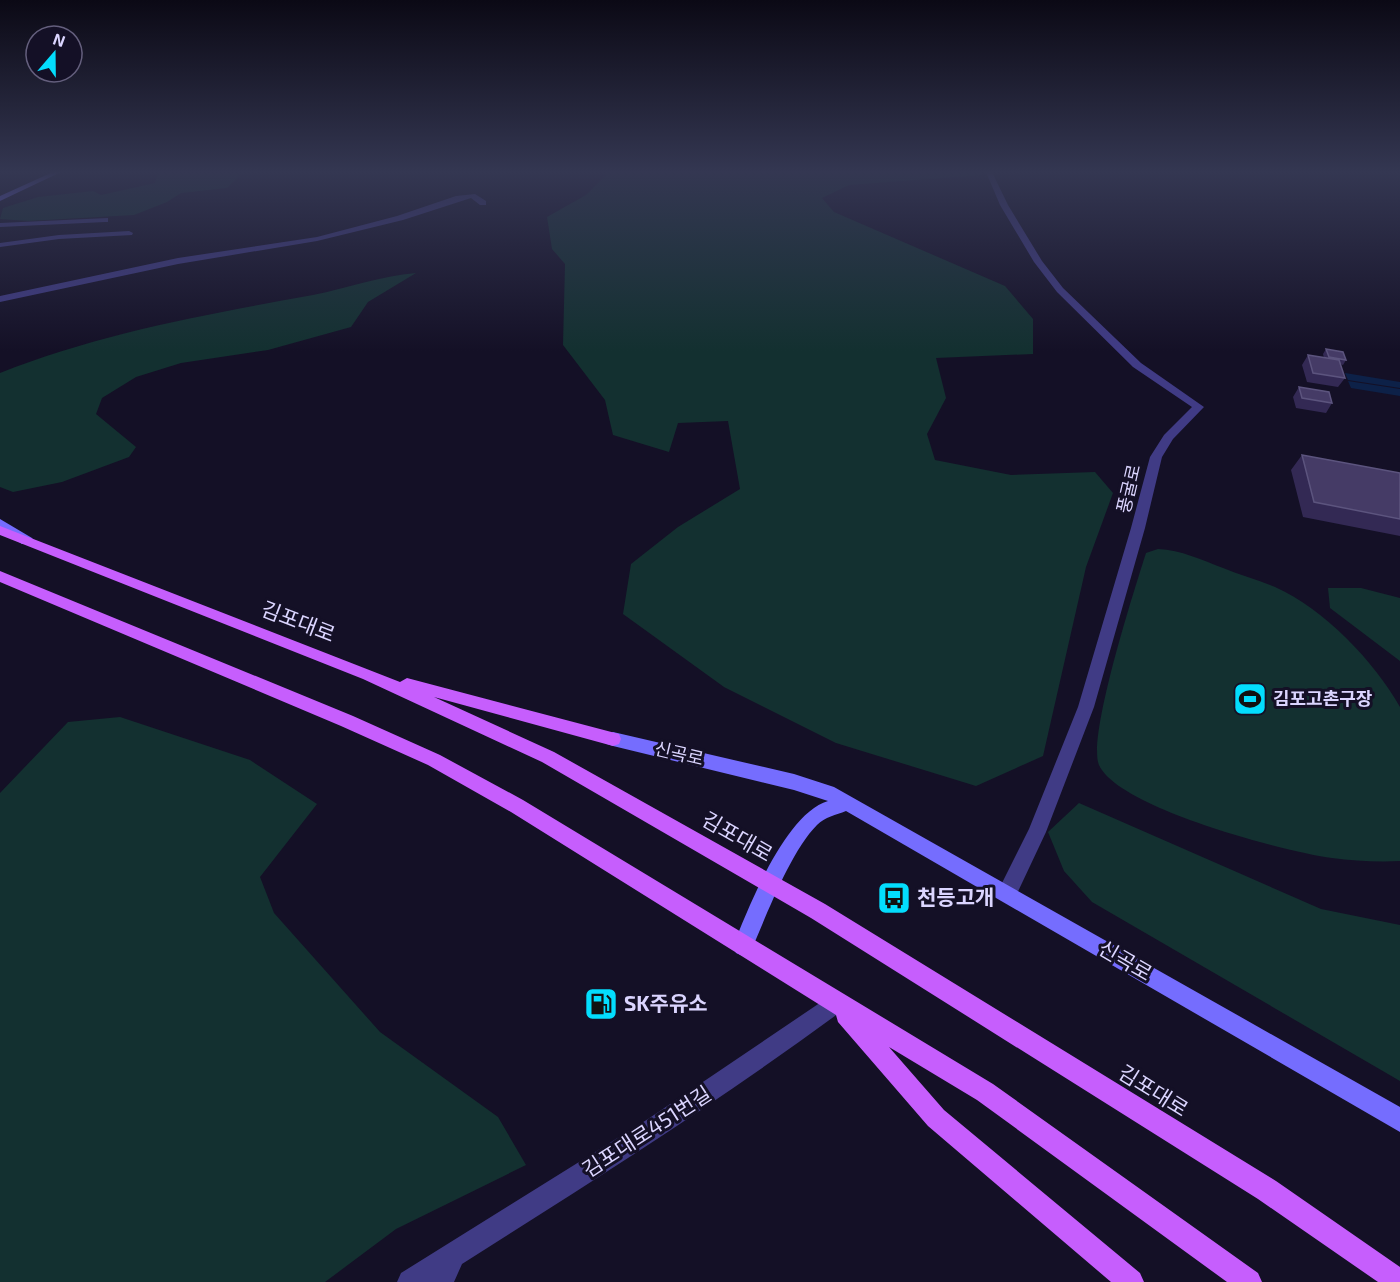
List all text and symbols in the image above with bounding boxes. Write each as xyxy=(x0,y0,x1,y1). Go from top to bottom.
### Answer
north arrow xyxy=(24,24,84,84)
text: N xyxy=(51,29,68,50)
street label: 풍굴로 xyxy=(1112,462,1144,515)
street label: 김포대로 xyxy=(258,595,339,646)
sports icon: 김포고촌구장 xyxy=(1232,681,1268,717)
place label: 김포고촌구장 xyxy=(1273,687,1373,709)
street label: 신곡로 xyxy=(653,737,706,769)
street label: 김포대로 xyxy=(698,806,777,866)
bus stop icon: 천등고개 xyxy=(876,880,912,916)
place label: 천등고개 xyxy=(917,884,994,909)
street label: 신곡로 xyxy=(1094,934,1157,985)
fuel station icon: SK주유소 xyxy=(583,986,619,1022)
place label: SK주유소 xyxy=(624,990,708,1015)
street label: 김포대로 xyxy=(1114,1059,1193,1121)
street label: 김포대로451번길 xyxy=(577,1080,715,1182)

